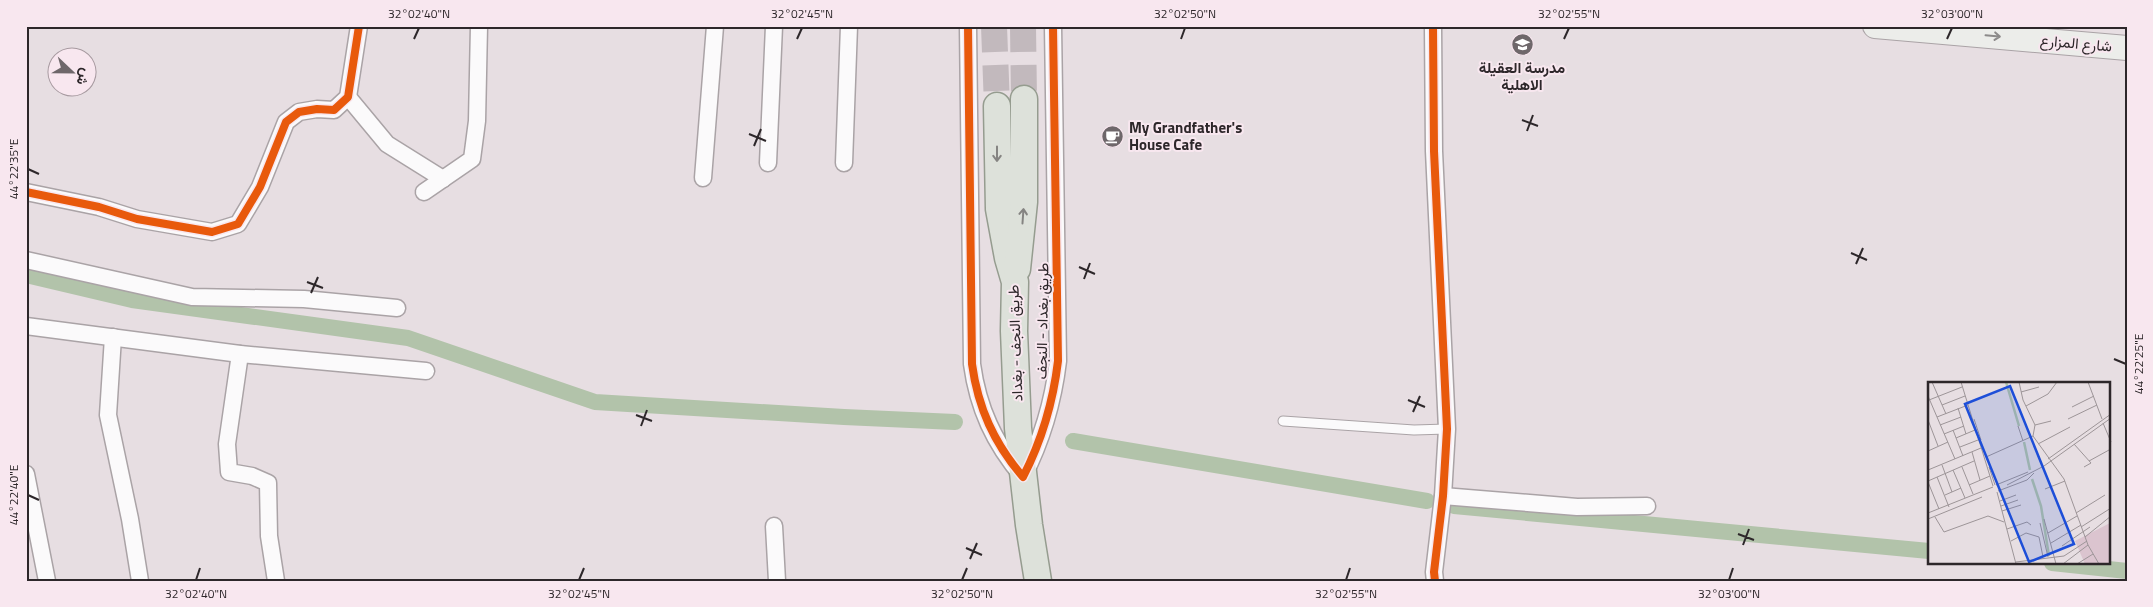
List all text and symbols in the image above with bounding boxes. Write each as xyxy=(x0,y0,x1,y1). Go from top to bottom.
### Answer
text: 32°02'40"N xyxy=(388,4,450,23)
text: 32°02'45"N xyxy=(771,4,833,23)
text: 32°02'50"N xyxy=(1154,4,1216,23)
text: 32°02'55"N xyxy=(1538,4,1600,23)
text: 32°03'00"N xyxy=(1921,4,1983,23)
street label: شارع المزارع xyxy=(2039,28,2113,58)
school or university icon: مدرسة العقيلة الاهلية xyxy=(1510,32,1534,56)
one-way arrow xyxy=(1985,32,2001,41)
north arrow xyxy=(48,48,98,98)
place label: مدرسة العقيلة الاهلية xyxy=(1479,56,1565,96)
text: ش xyxy=(72,65,97,89)
place label: My Grandfather's House Cafe xyxy=(1129,116,1242,156)
cafe icon: My Grandfather's House Cafe xyxy=(1101,124,1125,148)
text: 44°22'35"E xyxy=(4,138,23,199)
one-way arrow xyxy=(992,146,1002,162)
one-way arrow xyxy=(1019,209,1028,225)
street label: طريق بغداد - النجف xyxy=(1029,262,1055,380)
street label: طريق النجف - بغداد xyxy=(1001,284,1029,402)
text: 44°22'25"E xyxy=(2129,333,2148,394)
inset map xyxy=(1928,382,2110,564)
text: 44°22'40"E xyxy=(4,464,23,525)
text: 32°02'40"N xyxy=(165,584,227,603)
text: 32°02'45"N xyxy=(548,584,610,603)
text: 32°02'50"N xyxy=(931,584,993,603)
text: 32°02'55"N xyxy=(1315,584,1377,603)
text: 32°03'00"N xyxy=(1698,584,1760,603)

